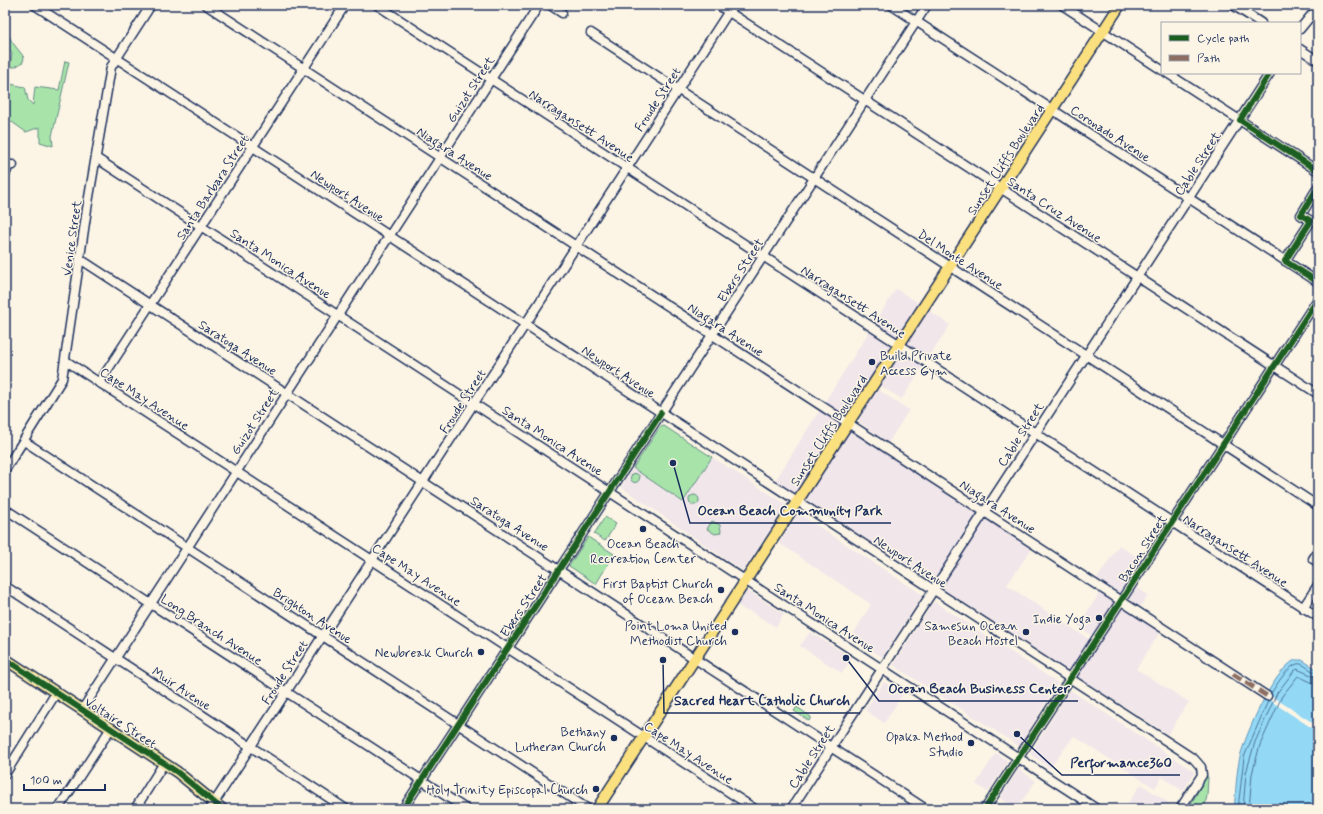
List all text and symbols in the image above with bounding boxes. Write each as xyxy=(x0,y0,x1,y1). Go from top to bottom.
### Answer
legend xyxy=(1161,22,1301,74)
text: Cycle path xyxy=(1197,31,1249,47)
text: Path xyxy=(1197,51,1220,67)
street label: Guizot Street xyxy=(443,53,499,126)
street label: Froude Street xyxy=(631,64,685,135)
street label: Narragansett Avenue xyxy=(525,86,637,167)
street label: Sunset Cliffs Boulevard xyxy=(964,101,1049,219)
street label: Coronado Avenue xyxy=(1067,102,1154,167)
street label: Niagara Avenue xyxy=(412,123,496,187)
street label: Cable Street xyxy=(1171,128,1226,199)
street label: Santa Barbara Street xyxy=(173,132,254,244)
street label: Newport Avenue xyxy=(307,166,387,227)
street label: Santa Cruz Avenue xyxy=(1004,173,1105,247)
street label: Venice Street xyxy=(59,199,86,277)
street label: Santa Monica Avenue xyxy=(226,225,334,303)
street label: Del Monte Avenue xyxy=(914,226,1006,294)
street label: Ebers Street xyxy=(714,236,768,306)
street label: Narragansett Avenue xyxy=(797,262,909,343)
street label: Niagara Avenue xyxy=(683,299,767,363)
street label: Saratoga Avenue xyxy=(195,317,280,380)
street label: Newport Avenue xyxy=(578,342,658,403)
place label: Build Private Access Gym xyxy=(880,348,952,380)
marker: Build Private Access Gym xyxy=(867,357,877,367)
street label: Cape May Avenue xyxy=(96,364,192,435)
street label: Froude Street xyxy=(436,366,490,437)
street label: Sunset Cliffs Boulevard xyxy=(787,372,872,490)
street label: Guizot Street xyxy=(227,385,283,458)
street label: Cable Street xyxy=(994,399,1049,470)
street label: Santa Monica Avenue xyxy=(498,402,606,480)
street label: Niagara Avenue xyxy=(955,476,1039,540)
street label: Saratoga Avenue xyxy=(467,493,552,556)
callout: Ocean Beach Community Park xyxy=(690,497,891,523)
text: Ocean Beach Community Park xyxy=(698,502,882,520)
street label: Narragansett Avenue xyxy=(1179,511,1291,592)
street label: Bacon Street xyxy=(1115,512,1172,586)
marker: Ocean Beach Recreation Center xyxy=(638,524,648,534)
street label: Newport Avenue xyxy=(870,532,950,593)
place label: Ocean Beach Recreation Center xyxy=(590,536,696,568)
street label: Cape May Avenue xyxy=(368,540,464,611)
street label: Ebers Street xyxy=(497,571,552,641)
place label: First Baptist Church of Ocean Beach xyxy=(603,576,713,608)
street label: Santa Monica Avenue xyxy=(770,579,878,657)
street label: Brighton Avenue xyxy=(269,584,355,649)
marker: First Baptist Church of Ocean Beach xyxy=(716,585,726,595)
street label: Long Branch Avenue xyxy=(156,591,265,670)
place label: Indie Yoga xyxy=(1033,611,1091,630)
marker: Indie Yoga xyxy=(1094,613,1104,623)
place label: Point Loma United Methodist Church xyxy=(625,618,727,650)
place label: Samesun Ocean Beach Hostel xyxy=(924,618,1018,650)
marker: Point Loma United Methodist Church xyxy=(730,627,740,637)
marker: Samesun Ocean Beach Hostel xyxy=(1021,627,1031,637)
street label: Froude Street xyxy=(258,637,312,708)
place label: Newbreak Church xyxy=(375,645,473,662)
marker: Newbreak Church xyxy=(476,647,486,657)
street label: Muir Avenue xyxy=(148,664,214,715)
callout: Ocean Beach Business Center xyxy=(879,675,1078,701)
text: Ocean Beach Business Center xyxy=(888,680,1070,698)
callout: Sacred Heart Catholic Church xyxy=(664,687,860,713)
text: Sacred Heart Catholic Church xyxy=(674,692,850,710)
street label: Voltaire Street xyxy=(81,694,159,753)
street label: Cape May Avenue xyxy=(640,718,736,789)
street label: Cable Street xyxy=(785,721,840,792)
place label: Bethany Lutheran Church xyxy=(515,724,606,756)
place label: Opaka Method Studio xyxy=(886,729,963,761)
marker: Bethany Lutheran Church xyxy=(609,733,619,743)
marker: Opaka Method Studio xyxy=(966,738,976,748)
callout: Performance360 xyxy=(1062,749,1180,775)
text: Performance360 xyxy=(1070,754,1172,774)
scale bar xyxy=(24,766,105,792)
text: 100 m xyxy=(30,773,62,789)
place label: Holy Trinity Episcopal Church xyxy=(427,782,588,799)
marker: Holy Trinity Episcopal Church xyxy=(591,784,601,794)

